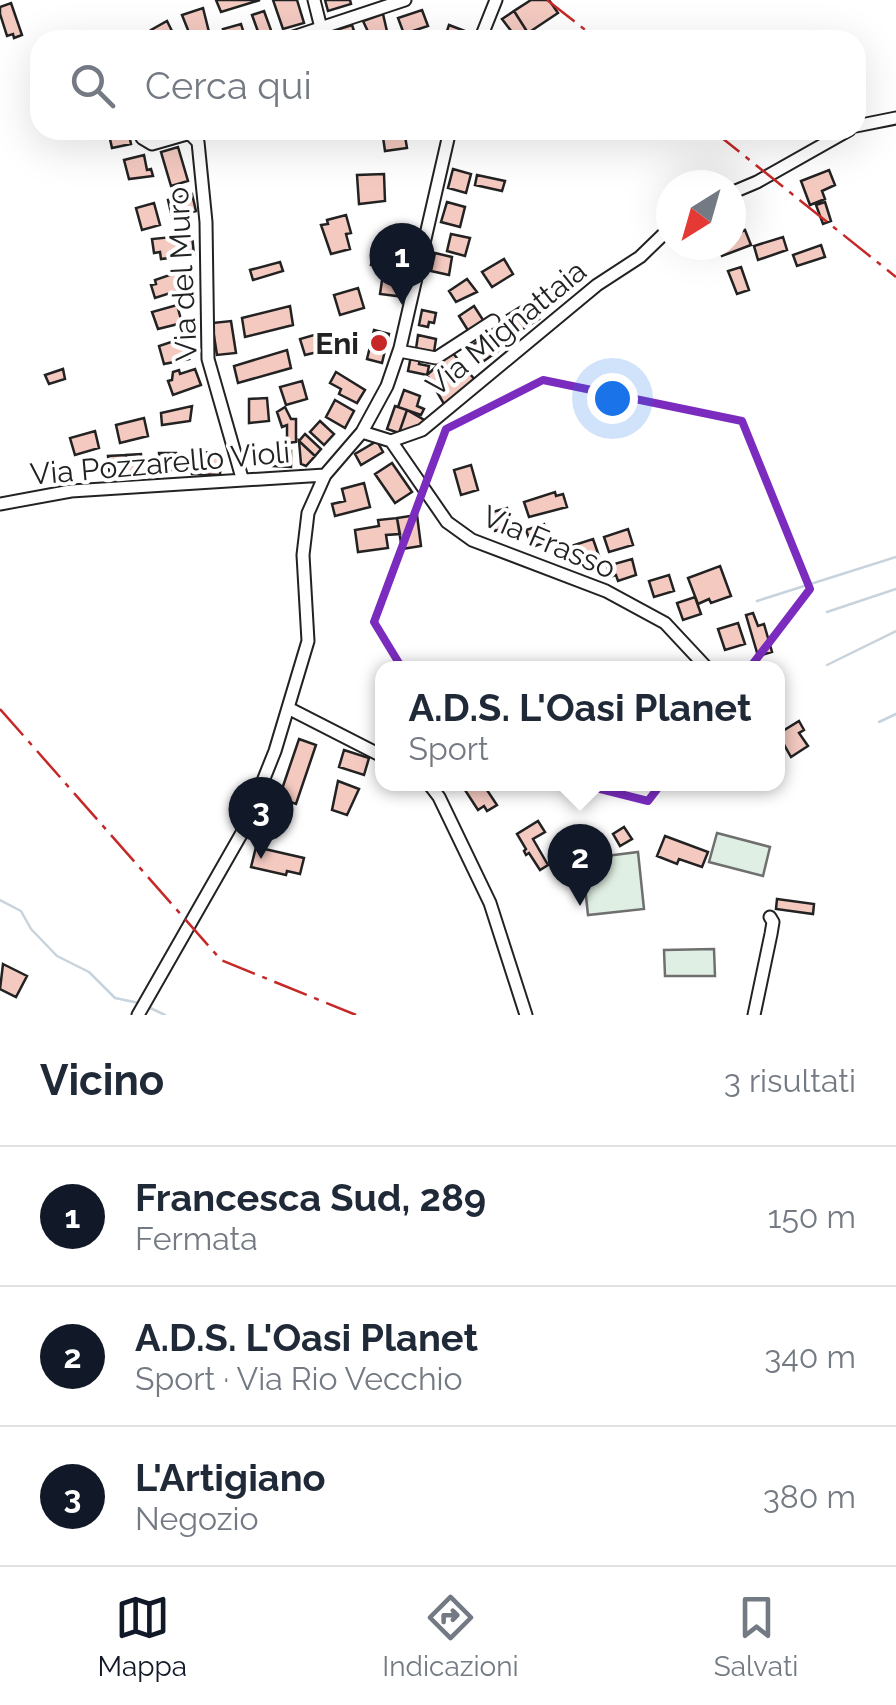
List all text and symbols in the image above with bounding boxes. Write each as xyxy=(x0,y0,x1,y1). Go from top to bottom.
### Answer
search box xyxy=(30,30,866,140)
icon: search xyxy=(65,58,120,113)
text: Cerca qui xyxy=(145,63,312,108)
north arrow xyxy=(656,170,746,260)
street label: Via del Muro xyxy=(160,186,204,362)
pin: 1 xyxy=(370,222,434,305)
street label: Via Mignattaia xyxy=(419,253,593,403)
place label: Eni xyxy=(315,326,359,361)
marker: Eni xyxy=(368,332,390,354)
your location xyxy=(587,373,638,424)
street label: Via Pozzarello Violi xyxy=(29,434,291,492)
street label: Via Frasso xyxy=(477,498,621,586)
popup xyxy=(375,661,785,791)
text: A.D.S. L'Oasi Planet xyxy=(409,685,752,730)
text: Sport xyxy=(409,730,489,767)
pin: 3 xyxy=(228,776,294,859)
pin: 2 xyxy=(548,824,612,906)
text: Vicino xyxy=(40,1056,164,1105)
text: 3 risultati xyxy=(724,1062,856,1099)
text: Francesca Sud, 289 xyxy=(135,1175,486,1220)
text: 1 xyxy=(65,1198,80,1235)
text: 150 m xyxy=(768,1198,856,1235)
text: Fermata xyxy=(135,1220,258,1257)
text: A.D.S. L'Oasi Planet xyxy=(135,1315,478,1360)
text: 2 xyxy=(63,1338,82,1375)
text: 340 m xyxy=(764,1338,856,1375)
text: Sport · Via Rio Vecchio xyxy=(135,1360,463,1397)
text: L'Artigiano xyxy=(135,1455,326,1500)
text: 3 xyxy=(64,1478,81,1515)
text: 380 m xyxy=(763,1478,856,1515)
text: Negozio xyxy=(135,1500,258,1537)
tab: Mappa xyxy=(98,1590,187,1683)
tab: Indicazioni xyxy=(382,1590,519,1683)
tab: Salvati xyxy=(714,1590,798,1683)

